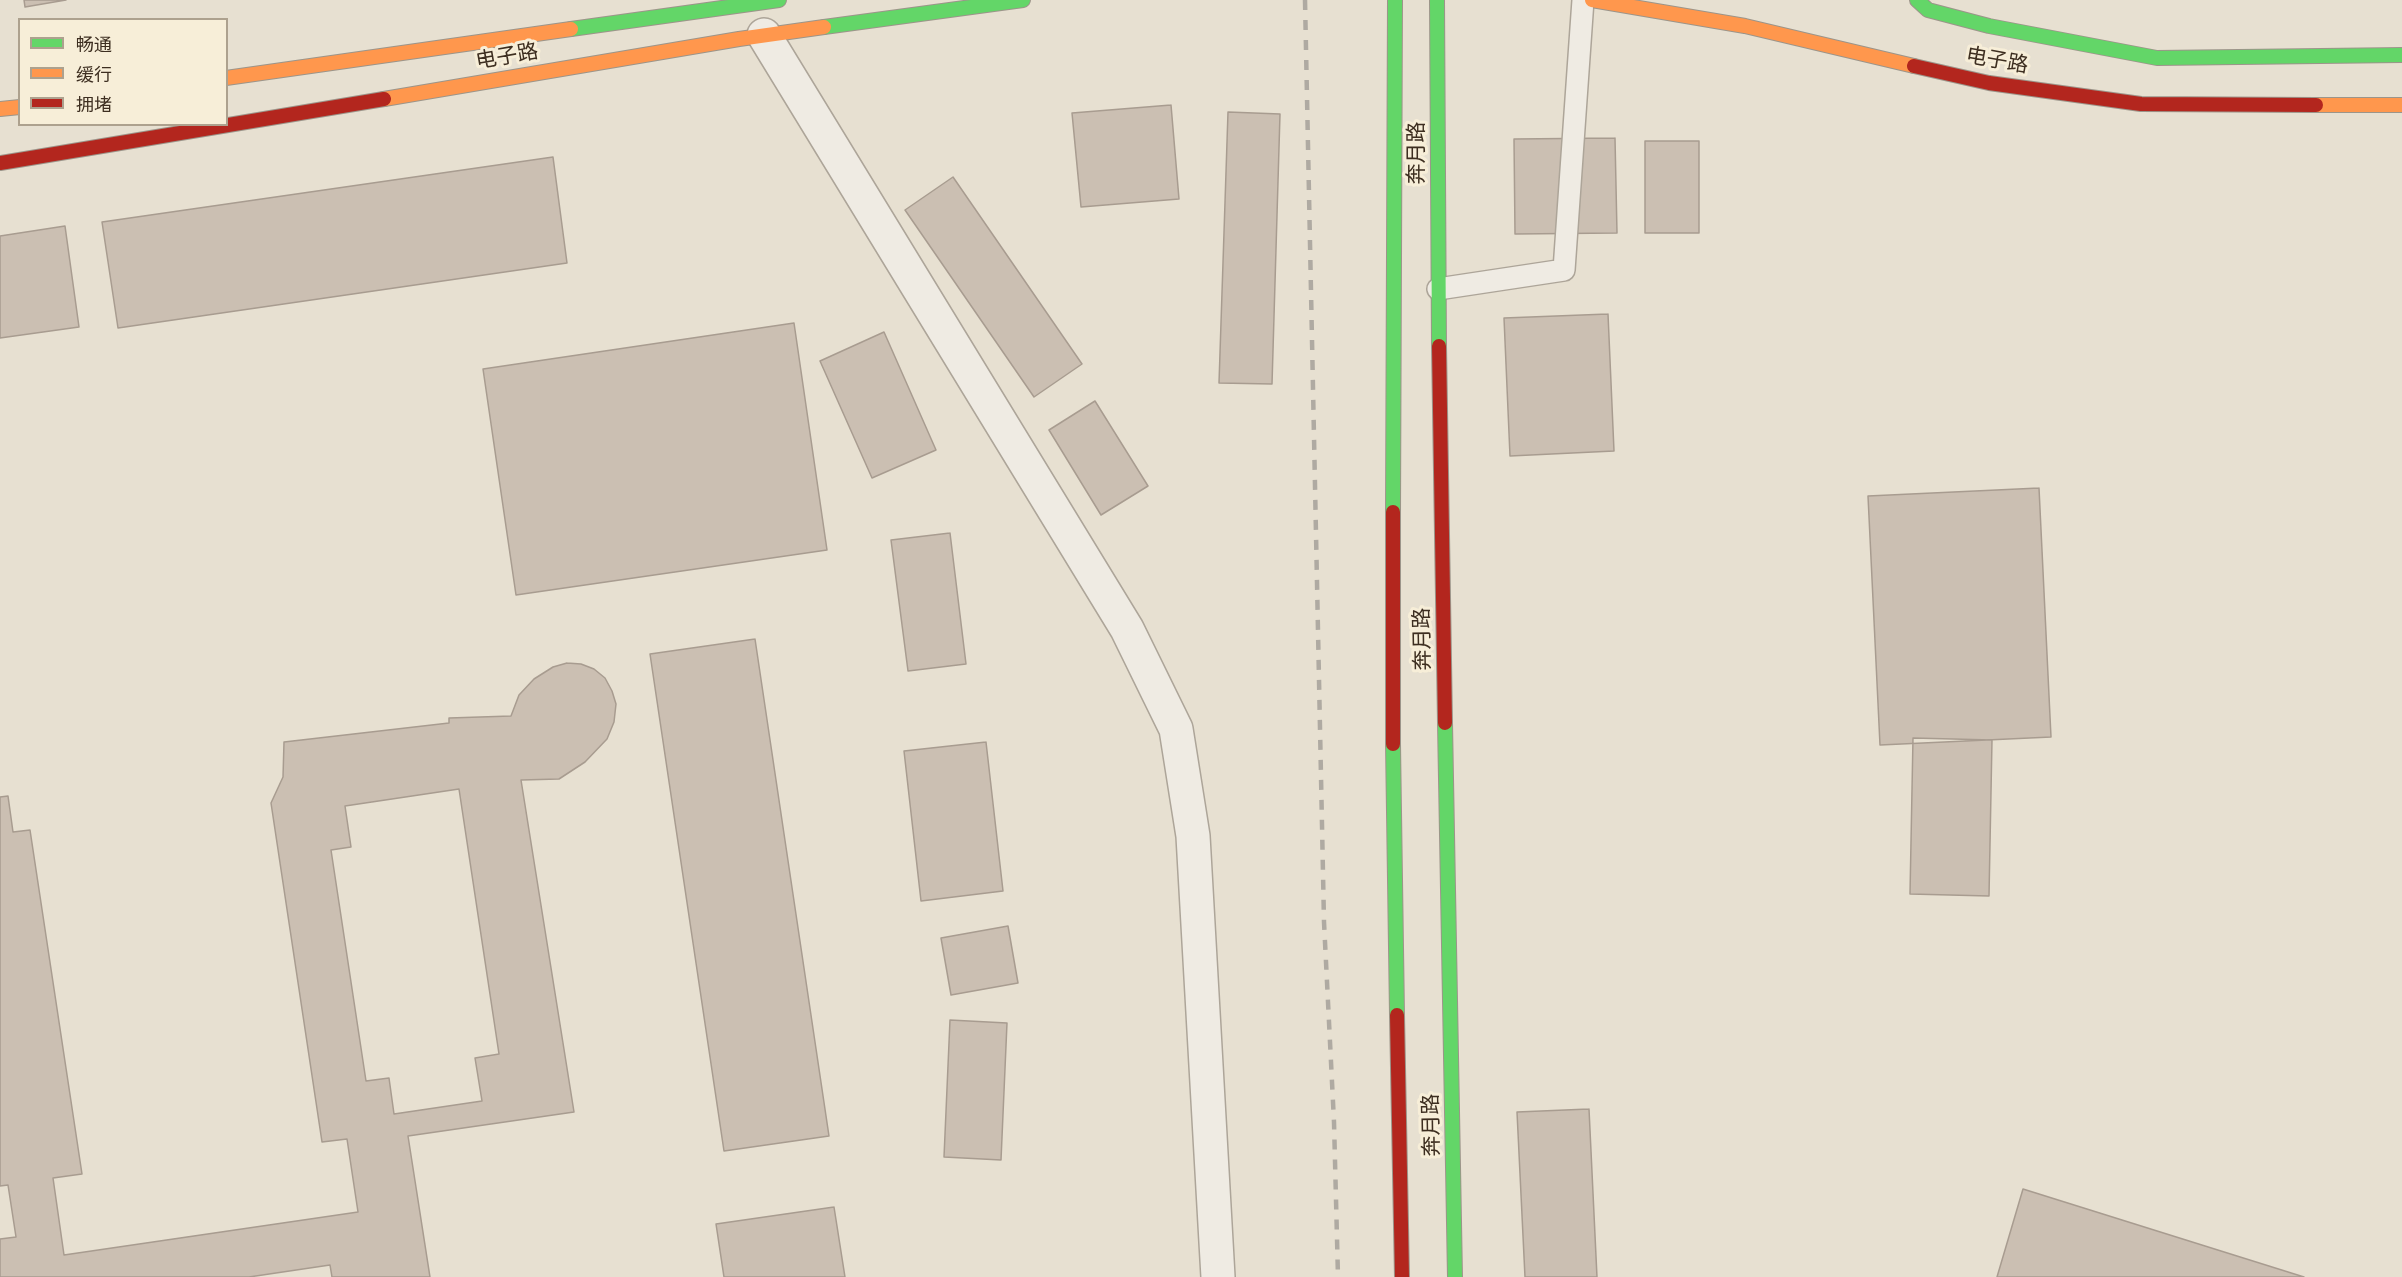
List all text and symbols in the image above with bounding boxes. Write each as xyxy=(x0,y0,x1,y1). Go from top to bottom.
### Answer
legend xyxy=(18,18,228,126)
text: 畅通 xyxy=(76,32,112,56)
street label: 电子路 xyxy=(474,39,540,75)
street label: 电子路 xyxy=(1964,43,2030,79)
text: 缓行 xyxy=(76,62,112,86)
text: 拥堵 xyxy=(76,92,112,116)
street label: 奔月路 xyxy=(1404,122,1430,184)
street label: 奔月路 xyxy=(1410,607,1436,671)
street label: 奔月路 xyxy=(1419,1093,1445,1157)

